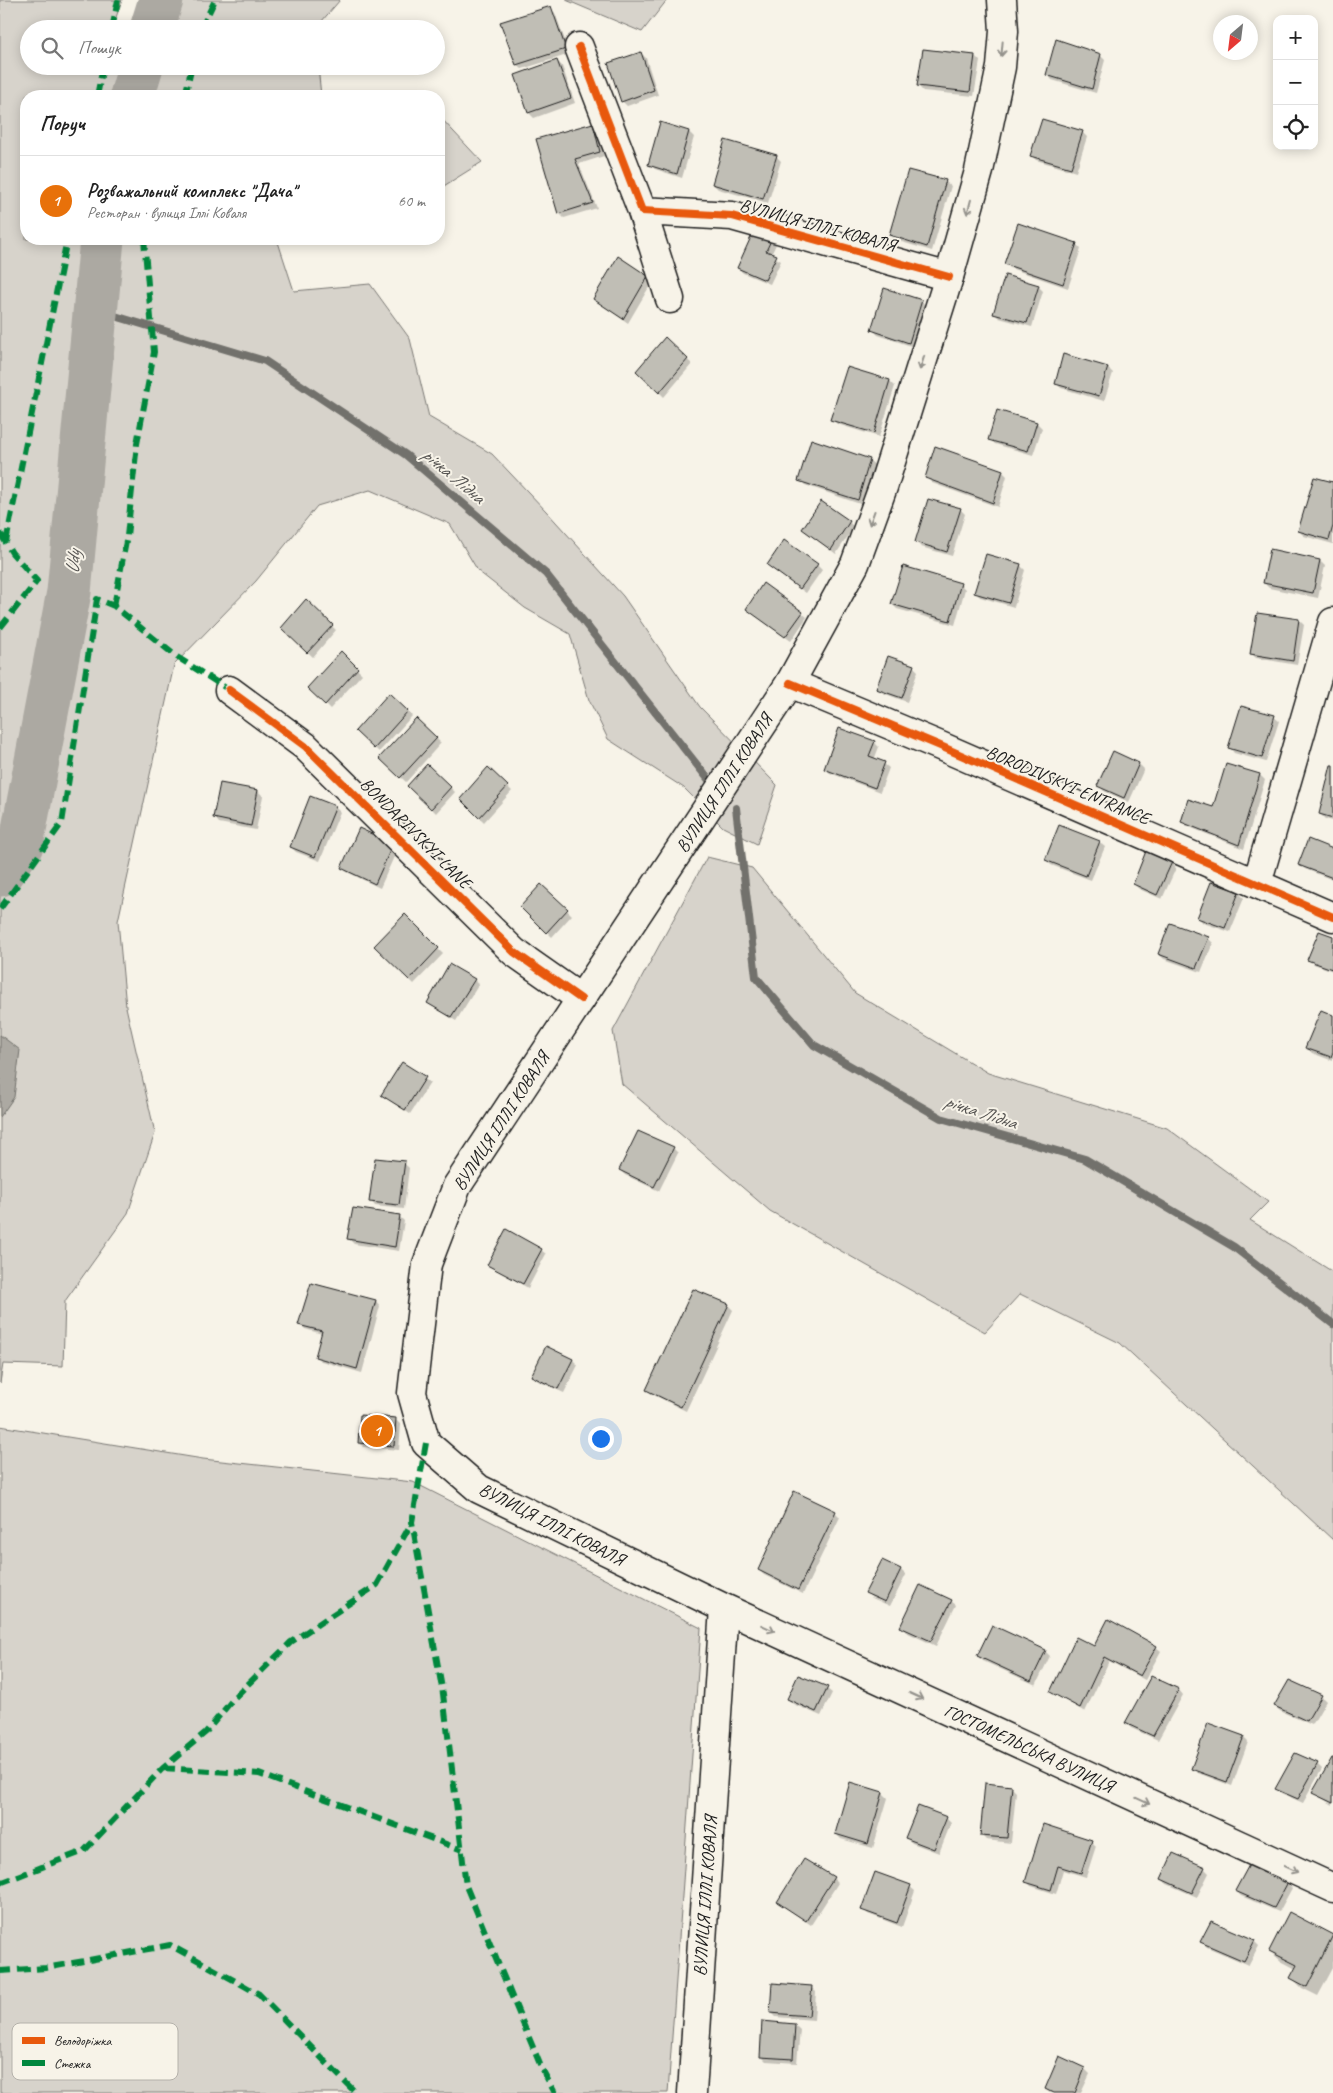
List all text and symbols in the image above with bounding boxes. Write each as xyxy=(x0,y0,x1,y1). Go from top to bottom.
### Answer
north arrow xyxy=(1213,15,1258,60)
map controls xyxy=(1273,15,1318,150)
button: + xyxy=(1273,15,1318,60)
search box xyxy=(20,20,445,75)
icon: search xyxy=(38,34,66,62)
text: Пошук xyxy=(78,36,120,60)
one-way arrow xyxy=(997,40,1007,56)
button: − xyxy=(1273,60,1318,105)
button: locate xyxy=(1273,105,1318,150)
text: Поруч xyxy=(40,110,85,136)
text: Розважальний комплекс "Дача" xyxy=(87,179,296,203)
text: 1 xyxy=(52,191,60,211)
text: 60 m xyxy=(398,191,425,211)
street label: ВУЛИЦЯ ІЛЛІ КОВАЛЯ xyxy=(738,194,901,257)
one-way arrow xyxy=(963,199,973,215)
text: Ресторан · вулиця Іллі Коваля xyxy=(87,203,246,223)
one-way arrow xyxy=(917,355,927,371)
water label: річка Лідна xyxy=(416,442,491,510)
one-way arrow xyxy=(867,509,876,525)
water label: Udy xyxy=(60,546,86,575)
street label: ВУЛИЦЯ ІЛЛІ КОВАЛЯ xyxy=(671,708,778,856)
street label: BORODIVSKYI ENTRANCE xyxy=(983,741,1155,830)
street label: BONDARIVSKYI LANE xyxy=(356,773,478,895)
street label: ВУЛИЦЯ ІЛЛІ КОВАЛЯ xyxy=(448,1046,555,1194)
water label: річка Лідна xyxy=(941,1089,1021,1135)
pin: 1 xyxy=(361,1412,393,1450)
your location xyxy=(588,1426,614,1452)
street label: ВУЛИЦЯ ІЛЛІ КОВАЛЯ xyxy=(475,1478,631,1571)
one-way arrow xyxy=(760,1624,775,1634)
one-way arrow xyxy=(908,1692,923,1702)
street label: ГОСТОМЕЛЬСЬКА ВУЛИЦЯ xyxy=(941,1699,1120,1798)
one-way arrow xyxy=(1135,1796,1150,1806)
street label: ВУЛИЦЯ ІЛЛІ КОВАЛЯ xyxy=(688,1813,722,1977)
one-way arrow xyxy=(1283,1864,1298,1874)
legend xyxy=(12,2023,178,2080)
text: Велодоріжка xyxy=(54,2032,112,2049)
text: Стежка xyxy=(54,2055,92,2072)

